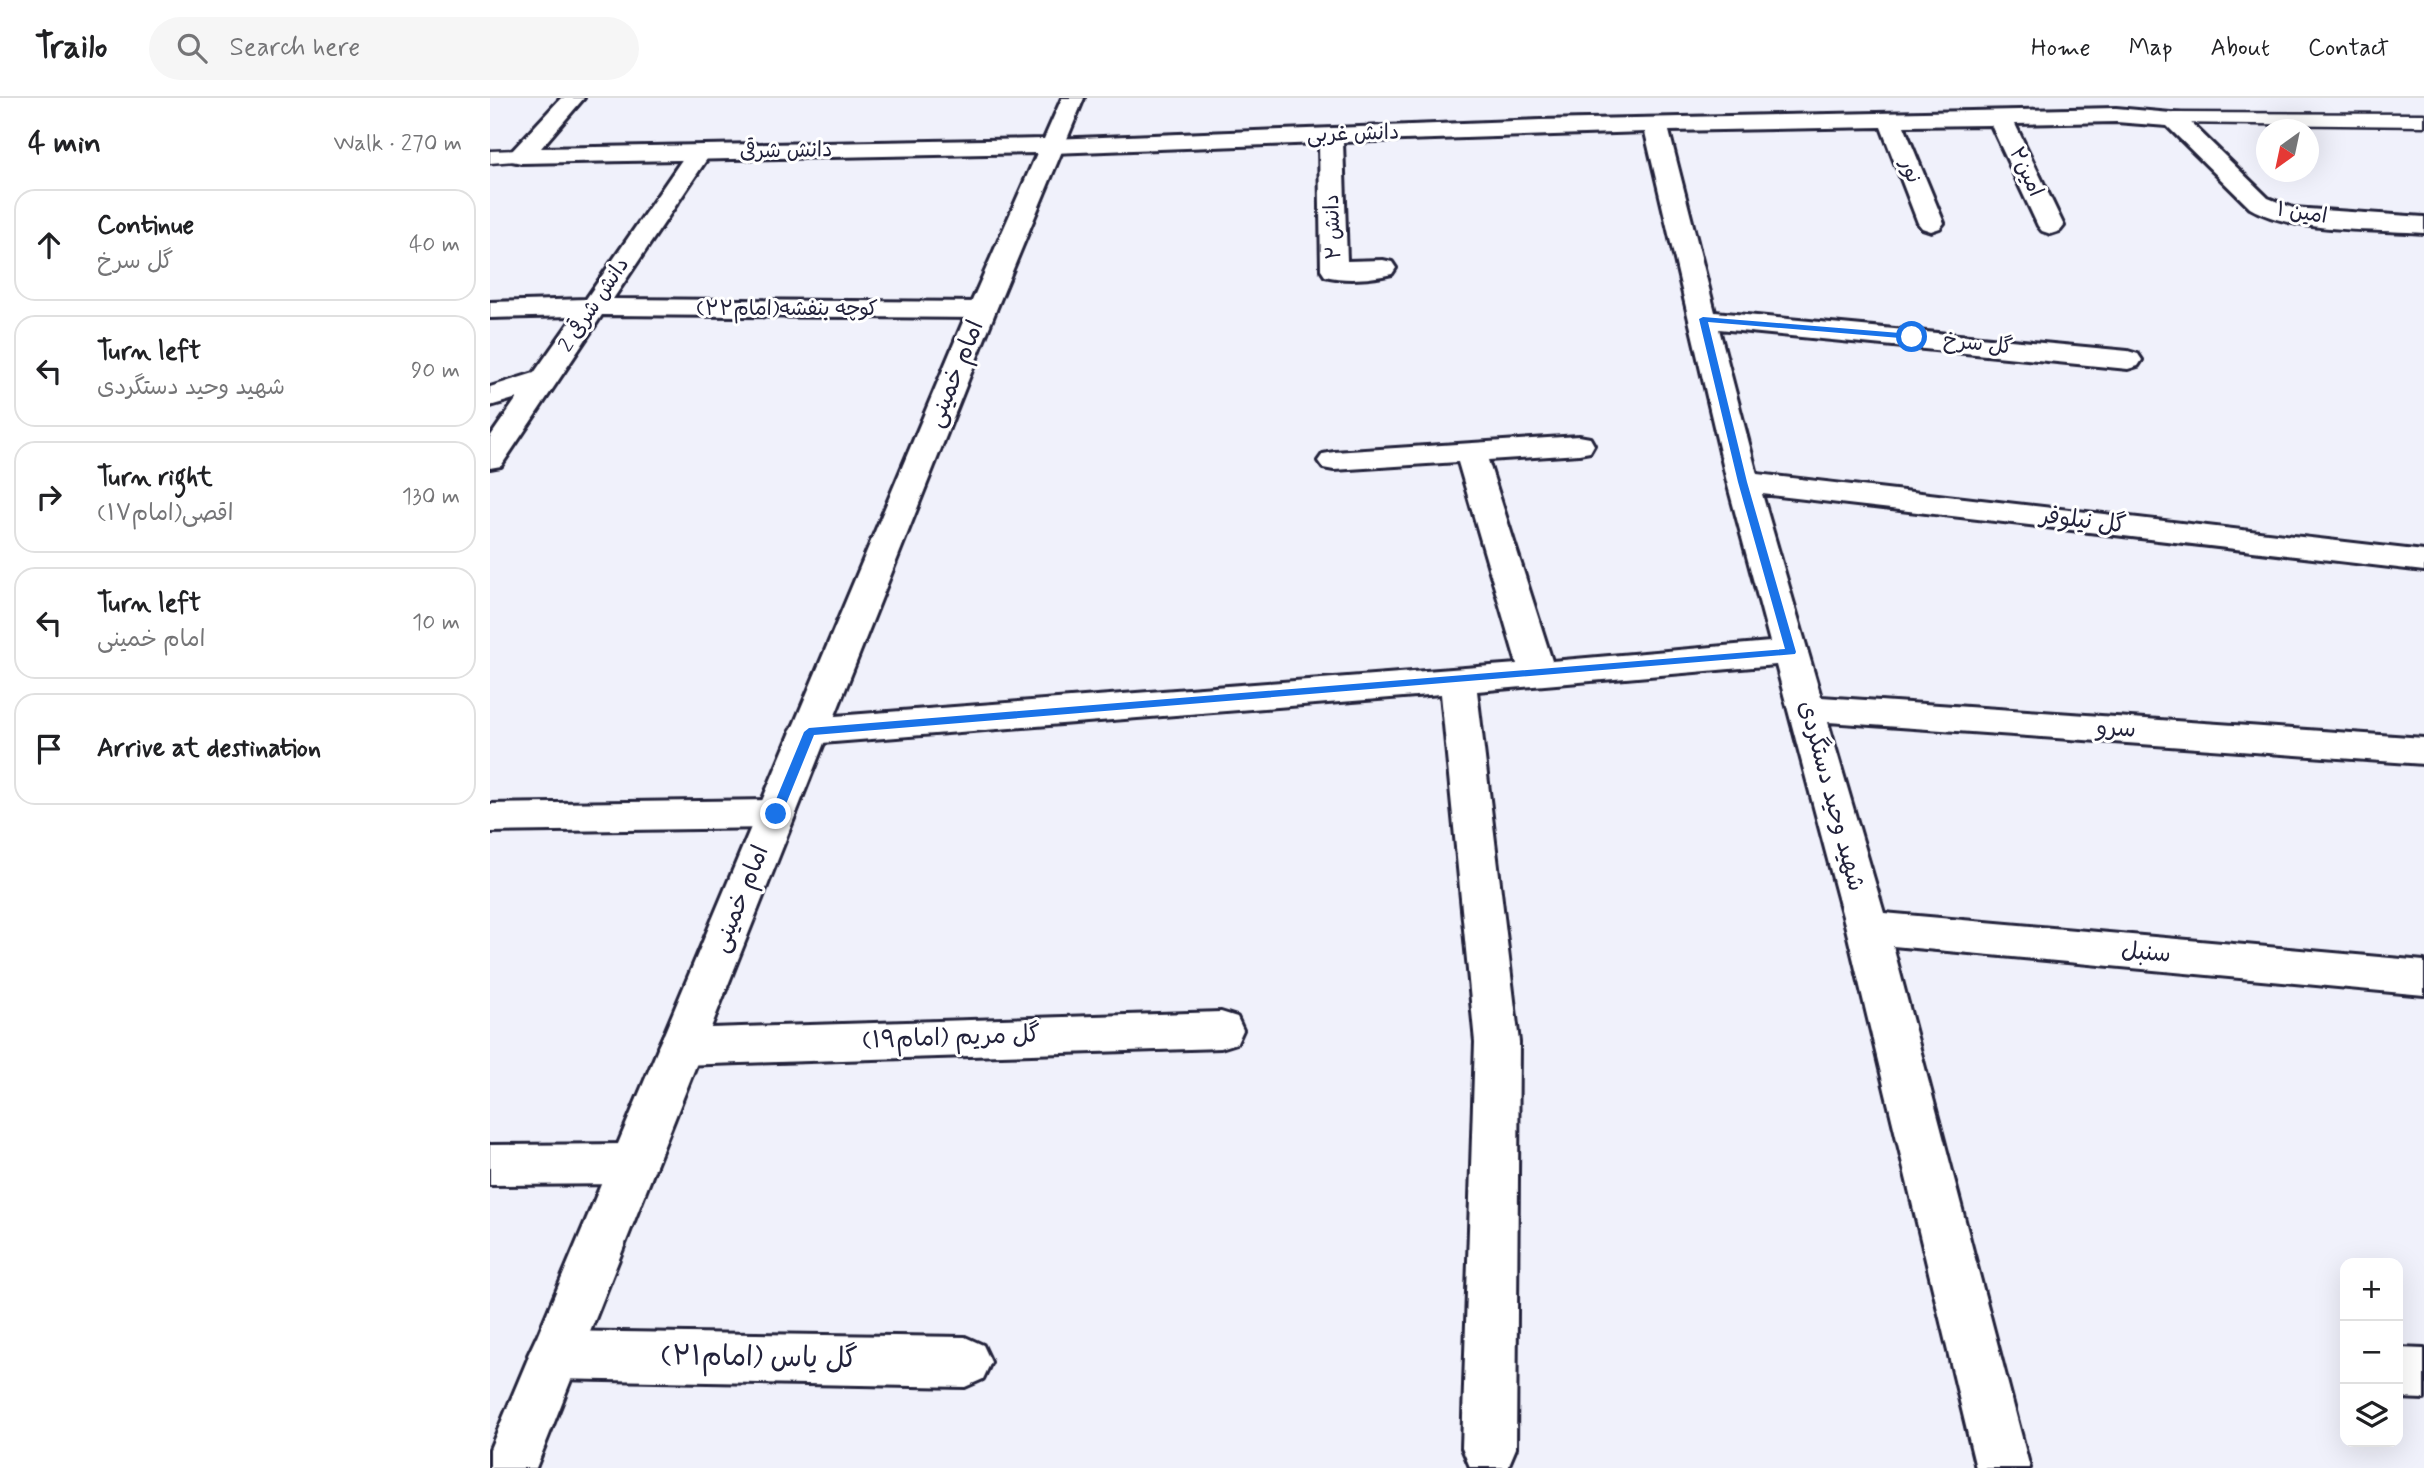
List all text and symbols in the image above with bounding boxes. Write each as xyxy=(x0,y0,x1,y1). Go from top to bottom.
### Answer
search box xyxy=(149,17,639,80)
text: Trailo xyxy=(35,26,107,70)
icon: search xyxy=(173,29,211,67)
text: Search here xyxy=(229,31,360,65)
text: Home xyxy=(2031,33,2091,64)
text: Map xyxy=(2129,33,2173,64)
text: About xyxy=(2211,33,2270,64)
text: Contact xyxy=(2308,33,2389,64)
street label: دانش غربی xyxy=(1306,118,1400,150)
north arrow xyxy=(2256,119,2319,182)
text: 4 min xyxy=(28,124,101,163)
text: Walk · 270 m xyxy=(333,129,462,159)
street label: دانش شرقی xyxy=(739,136,833,166)
street label: امین۲ xyxy=(2002,143,2050,201)
street label: نور xyxy=(1892,154,1928,188)
street label: دانش ۲ xyxy=(1318,194,1348,260)
street label: امین ۱ xyxy=(2275,195,2329,231)
text: Continue xyxy=(97,209,194,243)
icon: ahead xyxy=(30,226,68,264)
text: 40 m xyxy=(409,230,460,260)
text: گل سرخ xyxy=(97,247,173,277)
street label: دانش شرقی 2 xyxy=(552,252,636,358)
street label: کوچه بنفشه(امام۲۲) xyxy=(696,295,878,324)
street label: امام خمینی xyxy=(920,316,992,433)
route start xyxy=(1896,321,1927,352)
street label: گل سرخ xyxy=(1942,326,2014,362)
text: Turn left xyxy=(97,335,201,369)
icon: left xyxy=(30,352,68,390)
text: 90 m xyxy=(411,356,460,386)
text: شهید وحید دستگردی xyxy=(97,373,285,403)
text: Turn right xyxy=(97,461,213,495)
icon: right xyxy=(30,478,68,516)
text: 130 m xyxy=(402,482,460,512)
text: اقصی(امام۱۷) xyxy=(97,499,233,529)
street label: گل نیلوفر xyxy=(2036,500,2128,542)
text: Turn left xyxy=(97,587,201,621)
icon: left xyxy=(30,604,68,642)
text: 10 m xyxy=(412,608,460,638)
text: امام خمینی xyxy=(97,625,205,655)
street label: شهید وحید دستگردی xyxy=(1791,697,1871,895)
street label: سرو xyxy=(2094,712,2137,746)
icon: arrive xyxy=(30,730,68,768)
text: Arrive at destination xyxy=(97,732,321,766)
route end xyxy=(760,798,791,829)
street label: امام خمینی xyxy=(705,841,777,958)
street label: سنبل xyxy=(2120,935,2172,971)
street label: گل مریم (امام۱۹) xyxy=(861,1019,1041,1058)
map controls xyxy=(2340,1258,2403,1447)
button: + xyxy=(2340,1258,2403,1321)
button: − xyxy=(2340,1321,2403,1384)
street label: گل یاس (امام۲۱) xyxy=(660,1338,858,1379)
button: layers xyxy=(2340,1384,2403,1447)

